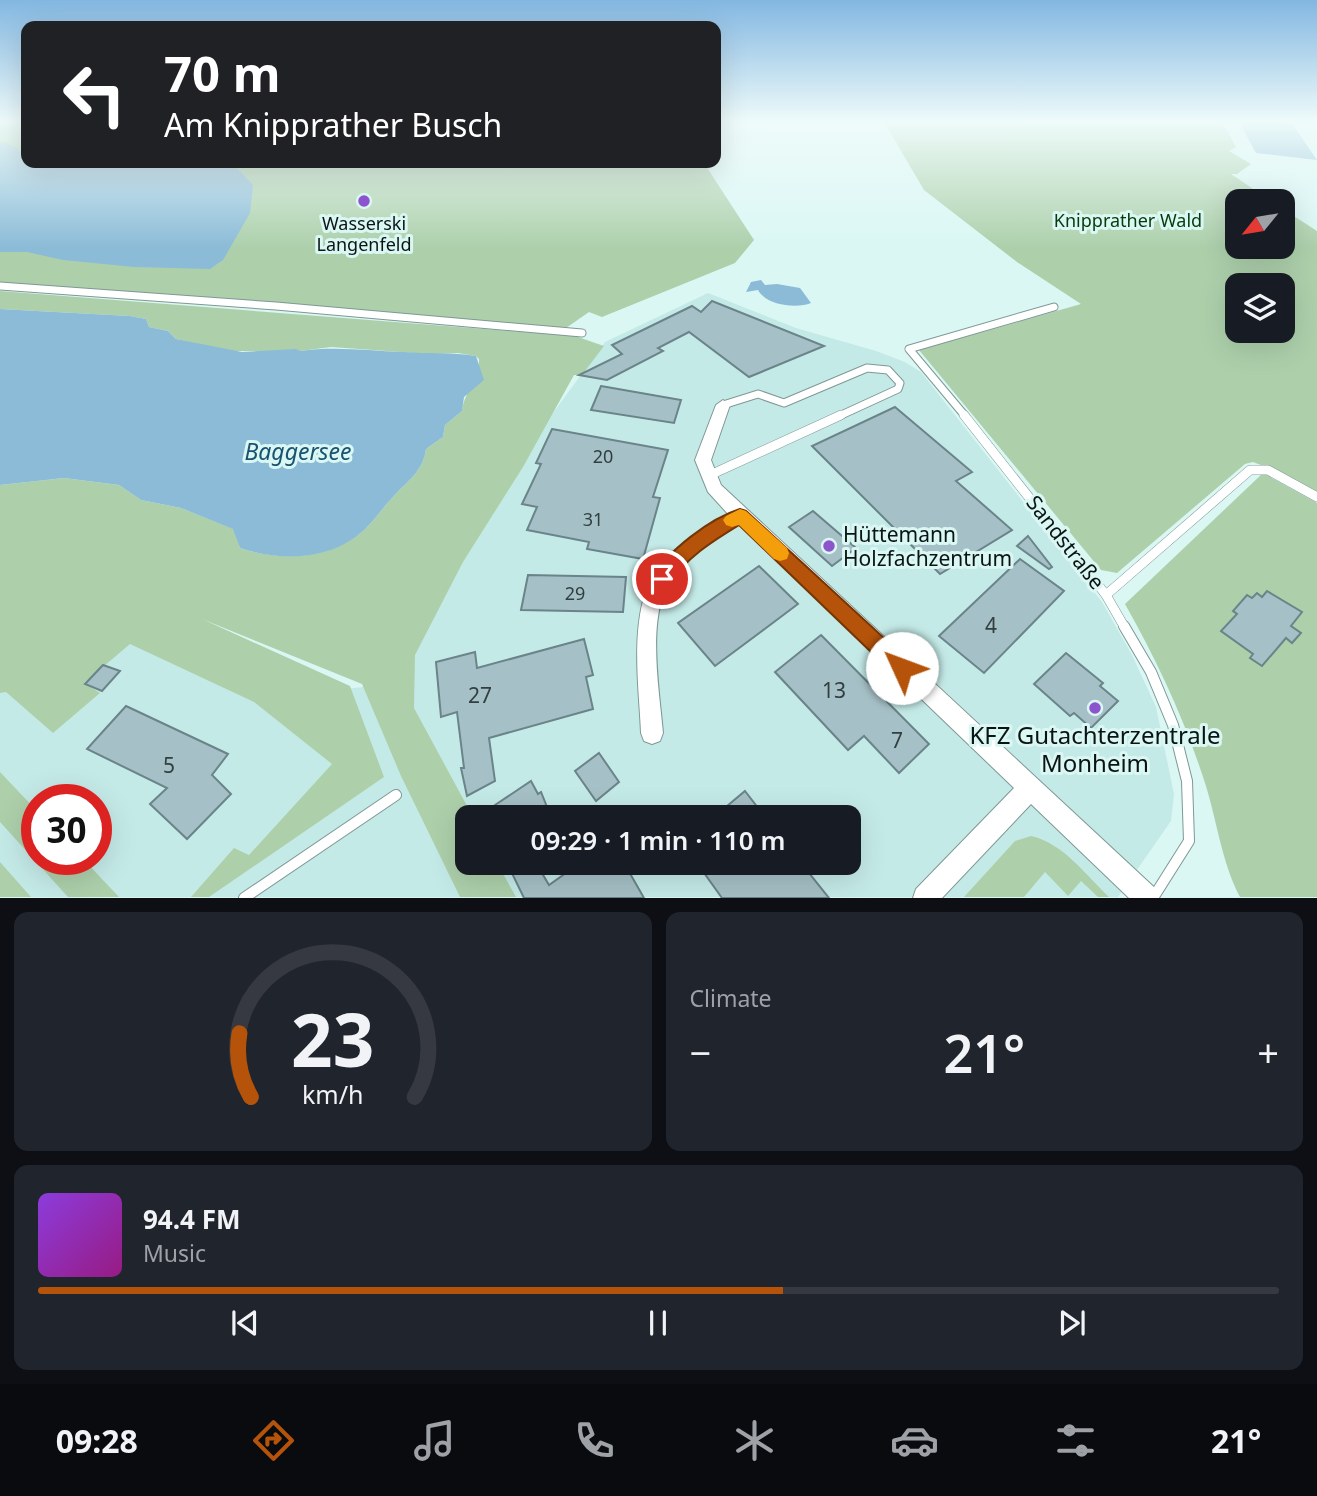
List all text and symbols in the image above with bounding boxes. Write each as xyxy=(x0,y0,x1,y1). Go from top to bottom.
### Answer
text: 70 m xyxy=(164,40,281,106)
icon: left xyxy=(49,49,140,140)
text: Am Knipprather Busch xyxy=(164,103,502,146)
north arrow xyxy=(1225,189,1295,259)
map controls xyxy=(1225,189,1295,343)
marker: Wasserski Langenfeld xyxy=(356,193,372,209)
park label: Knipprather Wald xyxy=(1054,208,1202,232)
place label: Wasserski Langenfeld xyxy=(316,211,412,256)
button: layers xyxy=(1225,273,1295,343)
water label: Baggersee xyxy=(244,435,352,467)
house number: 20 xyxy=(593,444,613,468)
street label: Sandstraße xyxy=(1020,489,1112,595)
house number: 31 xyxy=(583,507,603,531)
place label: Hüttemann Holzfachzentrum xyxy=(843,520,1012,572)
marker: Hüttemann Holzfachzentrum xyxy=(821,538,837,554)
pin xyxy=(632,549,692,609)
icon: arrive xyxy=(643,560,681,598)
house number: 29 xyxy=(565,581,585,605)
house number: 4 xyxy=(985,611,997,639)
position arrow xyxy=(865,631,939,705)
house number: 13 xyxy=(822,676,846,704)
house number: 27 xyxy=(468,681,492,709)
marker: KFZ Gutachterzentrale Monheim xyxy=(1087,700,1103,716)
place label: KFZ Gutachterzentrale Monheim xyxy=(969,718,1221,779)
house number: 7 xyxy=(891,726,903,754)
house number: 5 xyxy=(163,751,175,779)
speed limit sign: 30 xyxy=(21,784,112,875)
text: 09:29 · 1 min · 110 m xyxy=(531,822,785,858)
text: Climate xyxy=(690,982,772,1014)
text: 23 xyxy=(291,990,374,1089)
text: 21° xyxy=(943,1017,1025,1088)
text: − xyxy=(690,1026,711,1078)
text: + xyxy=(1257,1026,1279,1078)
text: km/h xyxy=(302,1077,364,1111)
text: 94.4 FM xyxy=(143,1201,240,1237)
text: Music xyxy=(143,1237,206,1269)
icon: previous xyxy=(226,1304,264,1342)
icon: pause xyxy=(639,1304,677,1342)
icon: next xyxy=(1053,1304,1091,1342)
icon: directions xyxy=(249,1416,298,1465)
icon: music xyxy=(410,1416,459,1465)
icon: phone xyxy=(570,1416,619,1465)
icon: climate xyxy=(730,1416,779,1465)
icon: car xyxy=(890,1416,939,1465)
icon: filters xyxy=(1051,1416,1100,1465)
text: 09:28 xyxy=(56,1419,138,1462)
text: 21° xyxy=(1211,1419,1261,1462)

